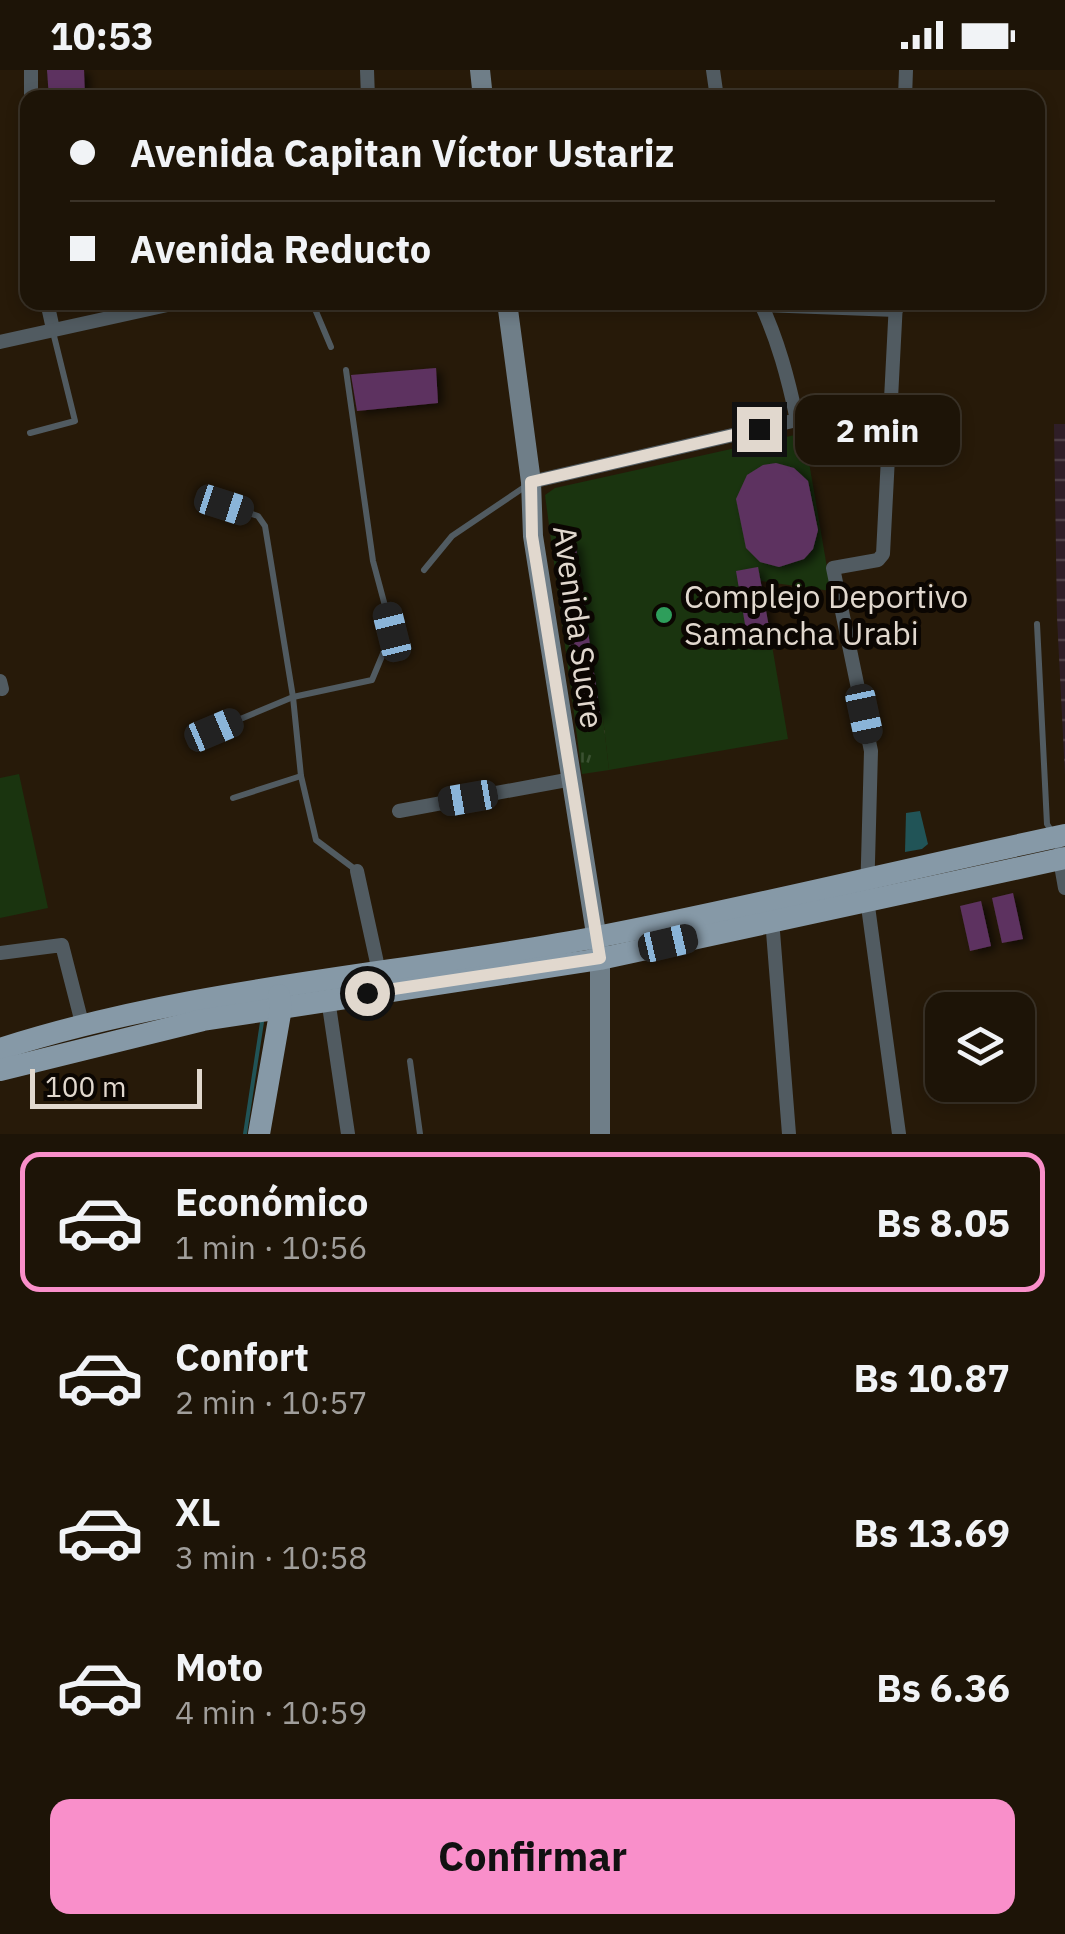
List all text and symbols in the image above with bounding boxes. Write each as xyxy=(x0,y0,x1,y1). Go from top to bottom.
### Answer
text: 10:53 xyxy=(50,11,154,60)
text: Avenida Capitan Víctor Ustariz xyxy=(130,128,674,177)
text: Avenida Reducto xyxy=(130,224,431,273)
callout: 2 min xyxy=(794,394,959,464)
route end xyxy=(737,407,782,452)
text: 2 min xyxy=(836,409,919,451)
car xyxy=(191,481,257,529)
street label: Avenida Sucre xyxy=(544,523,614,731)
place label: Complejo Deportivo Samancha Urabi xyxy=(684,575,968,654)
car xyxy=(370,599,414,665)
marker: Complejo Deportivo Samancha Urabi xyxy=(653,604,675,626)
car xyxy=(843,682,885,746)
car xyxy=(181,704,247,756)
car xyxy=(436,778,500,818)
car xyxy=(635,922,701,964)
route start xyxy=(345,971,390,1016)
map controls xyxy=(925,992,1035,1102)
button: layers xyxy=(925,992,1035,1102)
scale bar xyxy=(30,1064,202,1108)
text: 100 m xyxy=(45,1068,126,1105)
icon: car xyxy=(55,1177,145,1267)
text: Económico xyxy=(175,1177,368,1226)
text: Bs 8.05 xyxy=(876,1198,1010,1247)
text: 1 min · 10:56 xyxy=(175,1226,368,1268)
icon: car xyxy=(55,1332,145,1422)
text: Confort xyxy=(175,1332,309,1381)
text: Bs 10.87 xyxy=(854,1353,1010,1402)
text: 2 min · 10:57 xyxy=(175,1381,368,1423)
icon: car xyxy=(55,1487,145,1577)
text: XL xyxy=(175,1487,221,1536)
text: Bs 13.69 xyxy=(854,1508,1010,1557)
text: 3 min · 10:58 xyxy=(175,1536,368,1578)
icon: car xyxy=(55,1642,145,1732)
text: Moto xyxy=(175,1642,263,1691)
text: Bs 6.36 xyxy=(876,1663,1010,1712)
text: 4 min · 10:59 xyxy=(175,1691,368,1733)
button: Confirmar xyxy=(50,1799,1015,1914)

